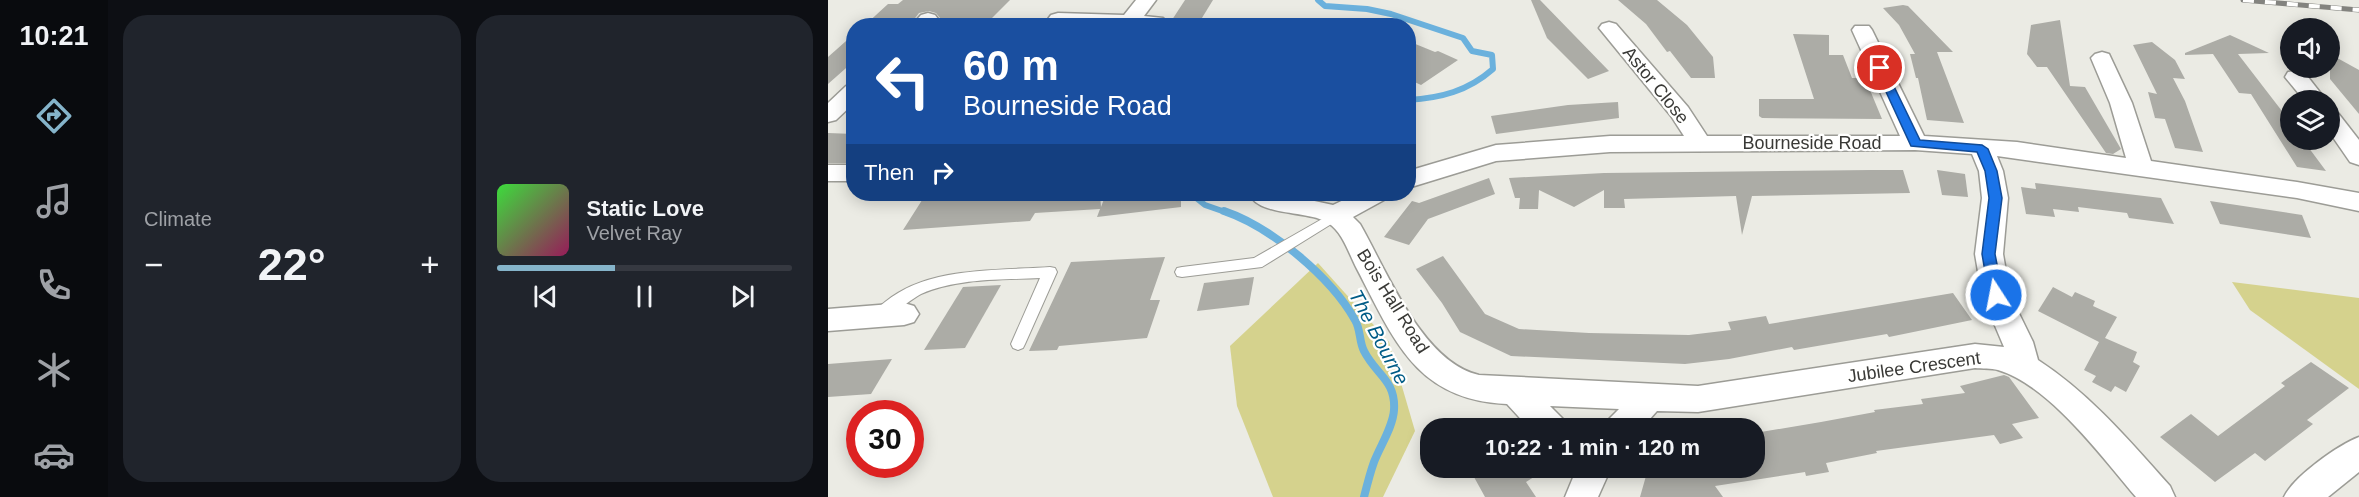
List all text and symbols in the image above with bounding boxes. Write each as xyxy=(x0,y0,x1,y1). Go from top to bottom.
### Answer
map controls xyxy=(2280,18,2340,150)
button: sound xyxy=(2280,18,2340,78)
text: 10:21 xyxy=(19,21,89,51)
icon: left xyxy=(864,42,942,120)
text: 60 m xyxy=(963,42,1059,89)
pin xyxy=(1854,42,1905,93)
street label: Astor Close xyxy=(1619,43,1693,127)
icon: arrive xyxy=(1863,51,1896,84)
button: layers xyxy=(2280,90,2340,150)
text: Bourneside Road xyxy=(963,91,1172,121)
icon: directions xyxy=(33,95,75,137)
street label: Bourneside Road xyxy=(1742,133,1882,153)
icon: right xyxy=(926,156,959,189)
text: Then xyxy=(864,160,914,185)
icon: music xyxy=(33,180,75,222)
text: Static Love xyxy=(587,196,704,221)
text: Climate xyxy=(144,208,212,230)
text: Velvet Ray xyxy=(587,222,682,244)
text: 22° xyxy=(258,239,326,290)
street label: Bois Hall Road xyxy=(1353,245,1433,357)
text: − xyxy=(144,246,163,283)
text: + xyxy=(420,246,440,283)
position arrow xyxy=(1964,263,2028,327)
icon: phone xyxy=(33,264,75,306)
icon: previous xyxy=(529,280,562,313)
icon: pause xyxy=(628,280,661,313)
icon: next xyxy=(726,280,759,313)
water label: The Bourne xyxy=(1345,286,1413,388)
street label: Jubilee Crescent xyxy=(1846,348,1982,386)
icon: climate xyxy=(33,349,75,391)
speed limit sign: 30 xyxy=(846,400,924,478)
icon: car xyxy=(33,434,75,476)
text: 10:22 · 1 min · 120 m xyxy=(1485,435,1700,460)

